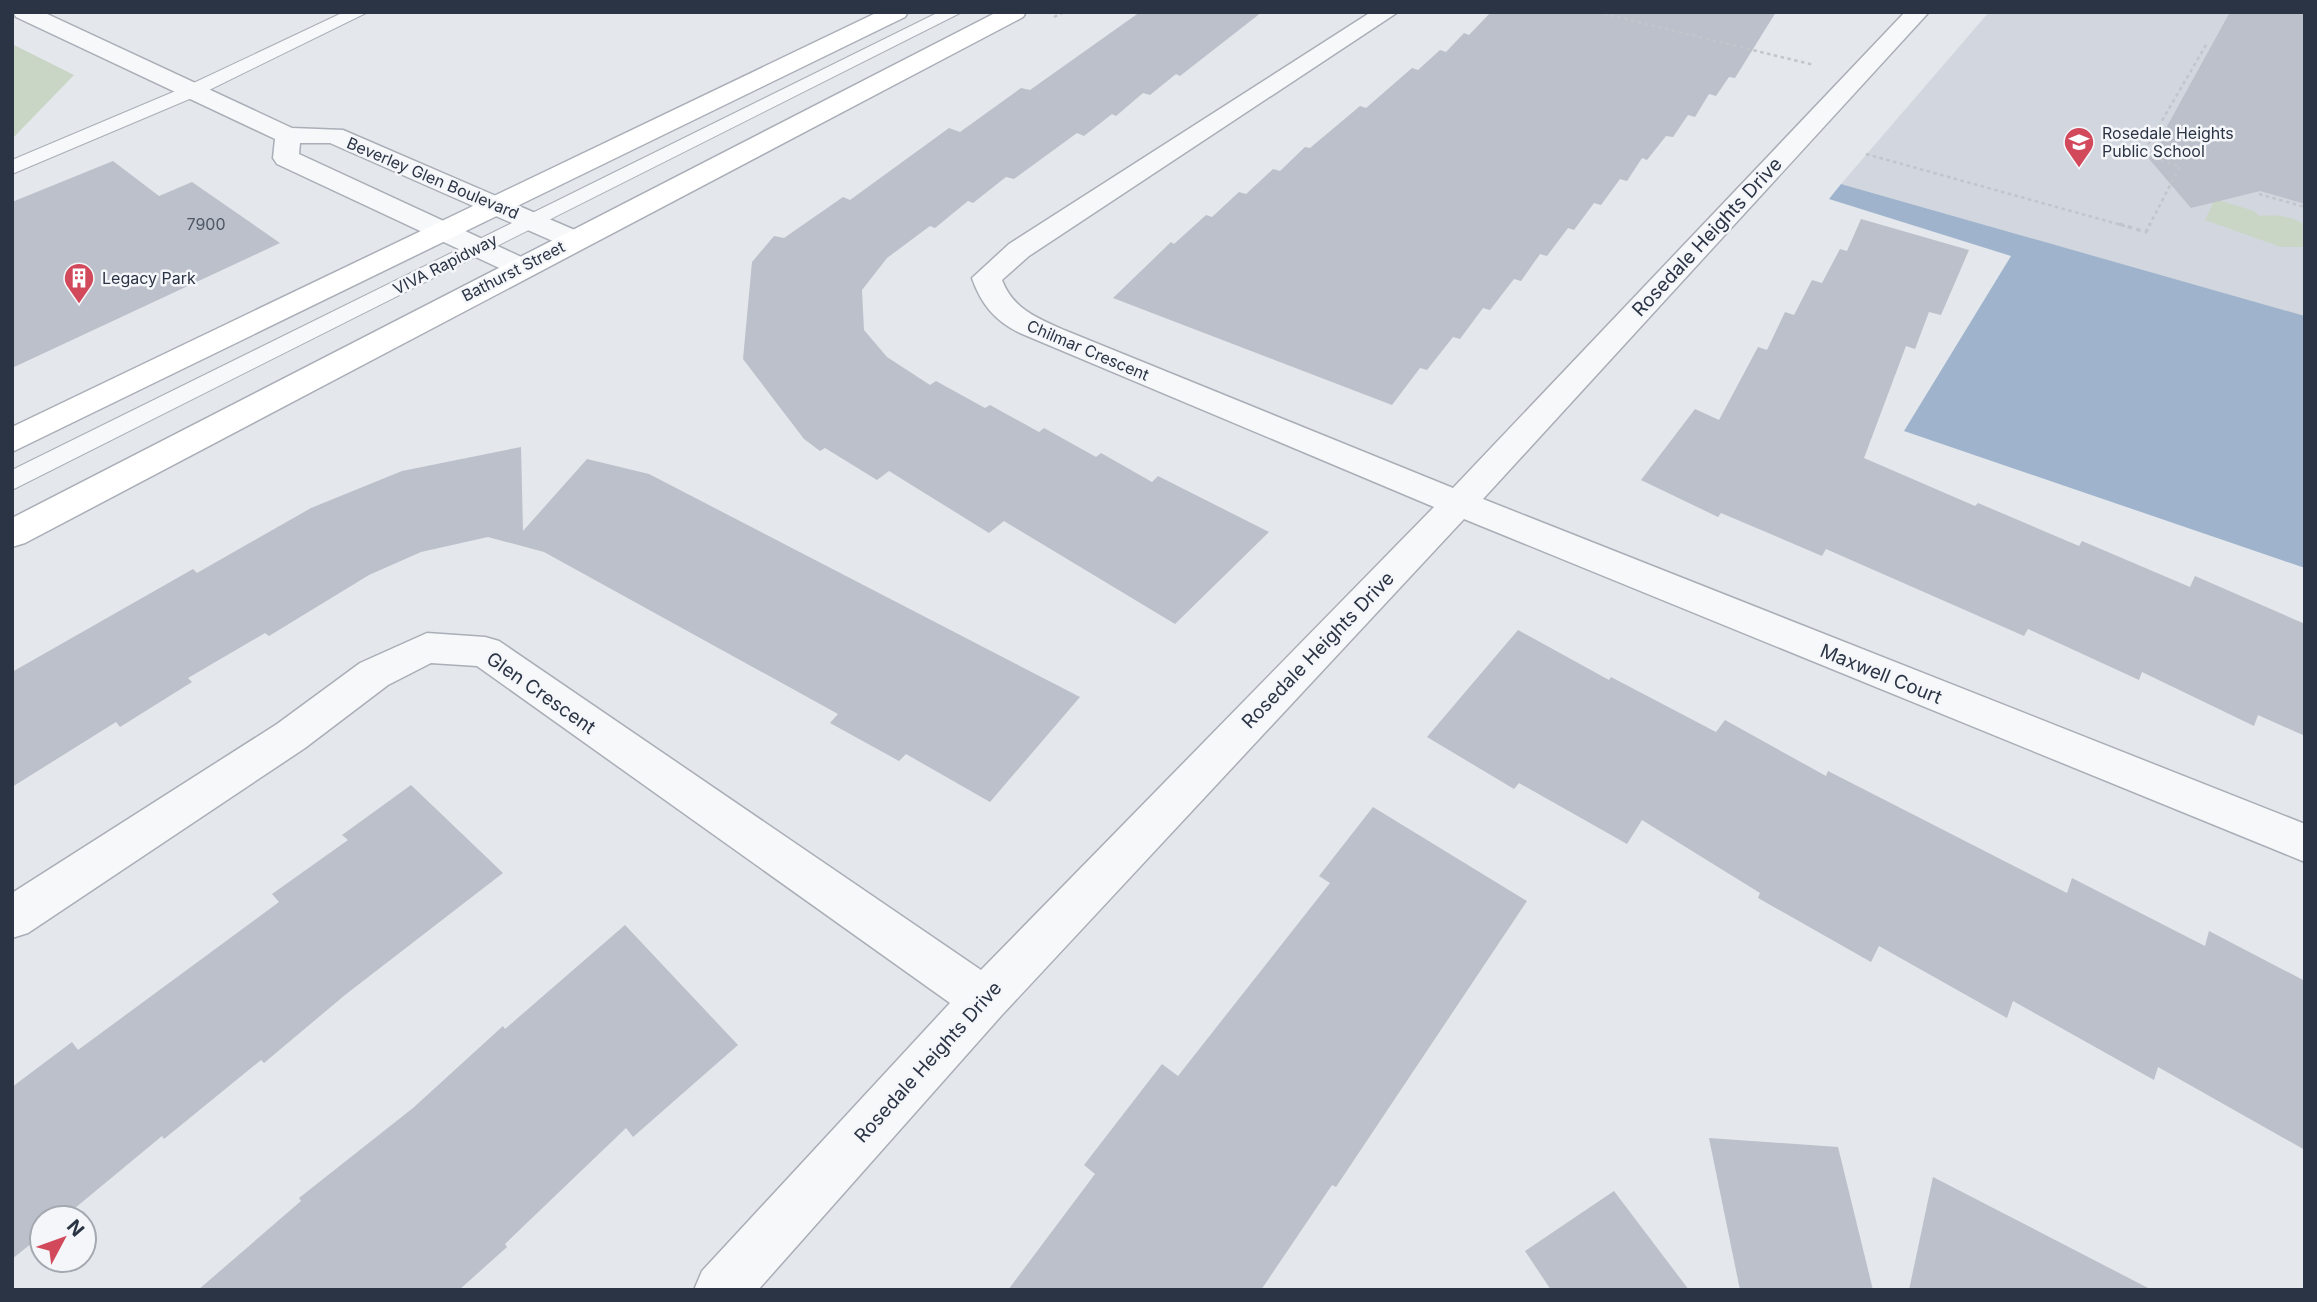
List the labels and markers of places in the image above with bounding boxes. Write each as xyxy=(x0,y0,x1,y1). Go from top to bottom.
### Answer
place label: Rosedale Heights Public School xyxy=(2102,123,2234,161)
school or university icon: Rosedale Heights Public School xyxy=(2062,125,2096,169)
building icon: Legacy Park xyxy=(62,261,96,305)
place label: Legacy Park xyxy=(102,268,196,288)

